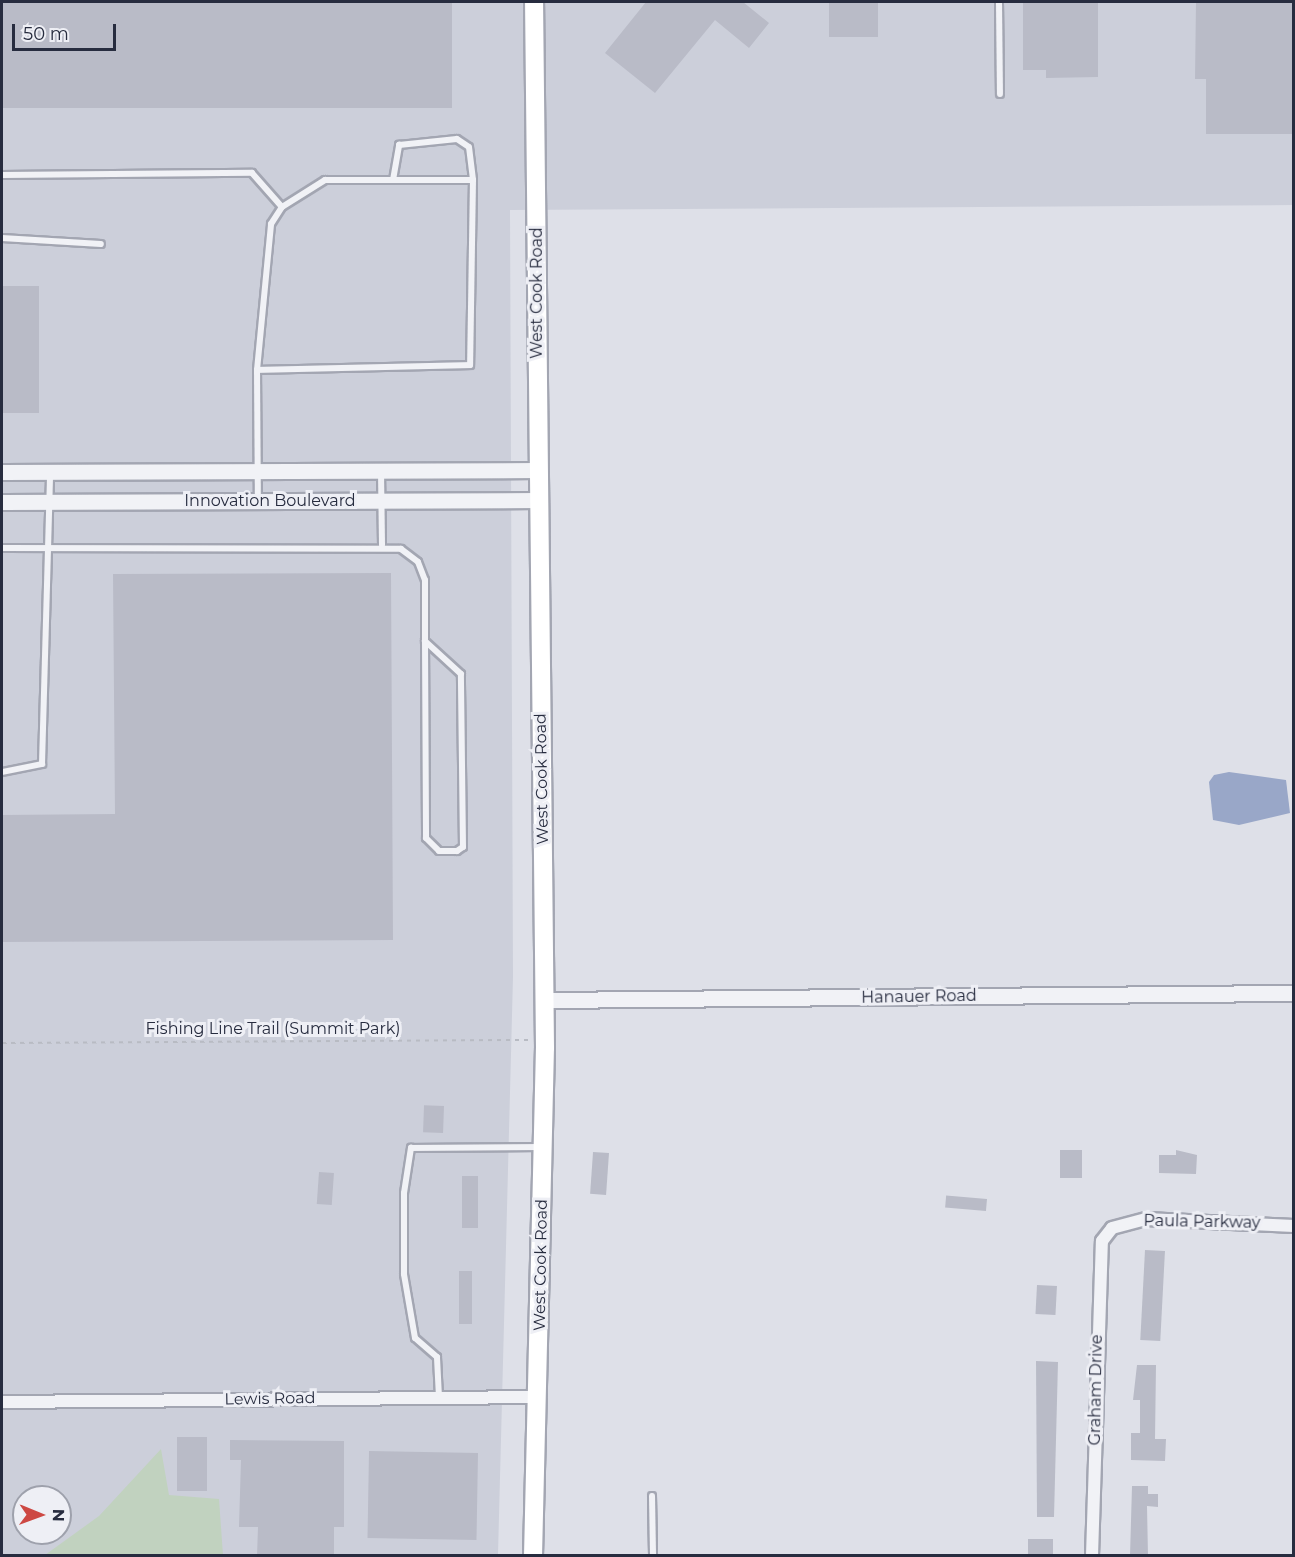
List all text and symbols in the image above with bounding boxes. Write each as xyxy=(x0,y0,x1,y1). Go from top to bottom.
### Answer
scale bar xyxy=(15,12,118,50)
text: 50 m xyxy=(23,23,69,45)
street label: West Cook Road xyxy=(527,227,547,359)
street label: Innovation Boulevard xyxy=(184,491,356,511)
street label: West Cook Road xyxy=(531,713,553,845)
street label: Hanauer Road xyxy=(861,986,977,1008)
street label: Fishing Line Trail (Summit Park) xyxy=(145,1019,401,1039)
street label: West Cook Road xyxy=(530,1199,552,1331)
street label: Paula Parkway xyxy=(1143,1211,1261,1233)
street label: Graham Drive xyxy=(1085,1334,1107,1446)
street label: Lewis Road xyxy=(224,1389,316,1409)
north arrow xyxy=(12,1485,72,1545)
text: N xyxy=(49,1509,68,1522)

